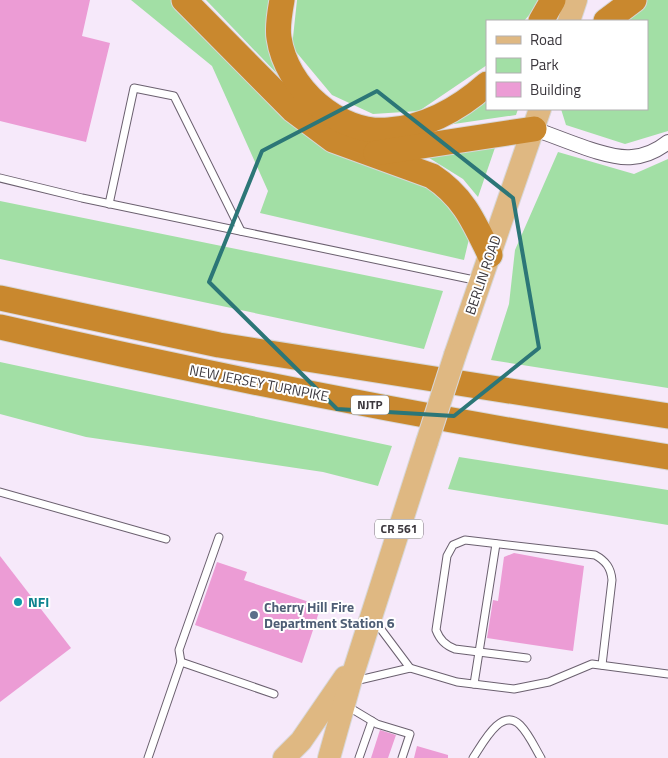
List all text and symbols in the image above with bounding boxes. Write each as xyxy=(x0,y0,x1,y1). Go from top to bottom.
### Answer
legend xyxy=(486,20,648,110)
text: Road xyxy=(530,28,562,51)
text: Park xyxy=(530,53,559,76)
text: Building xyxy=(530,78,581,101)
street label: BERLIN ROAD xyxy=(459,232,506,317)
street label: NEW JERSEY TURNPIKE xyxy=(188,359,331,406)
road number: NJTP xyxy=(351,396,389,414)
road number: CR 561 xyxy=(375,520,423,538)
place label: NFI xyxy=(28,591,49,612)
marker: NFI xyxy=(12,596,24,608)
place label: Cherry Hill Fire Department Station 6 xyxy=(264,596,395,633)
marker: Cherry Hill Fire Department Station 6 xyxy=(248,609,260,621)

